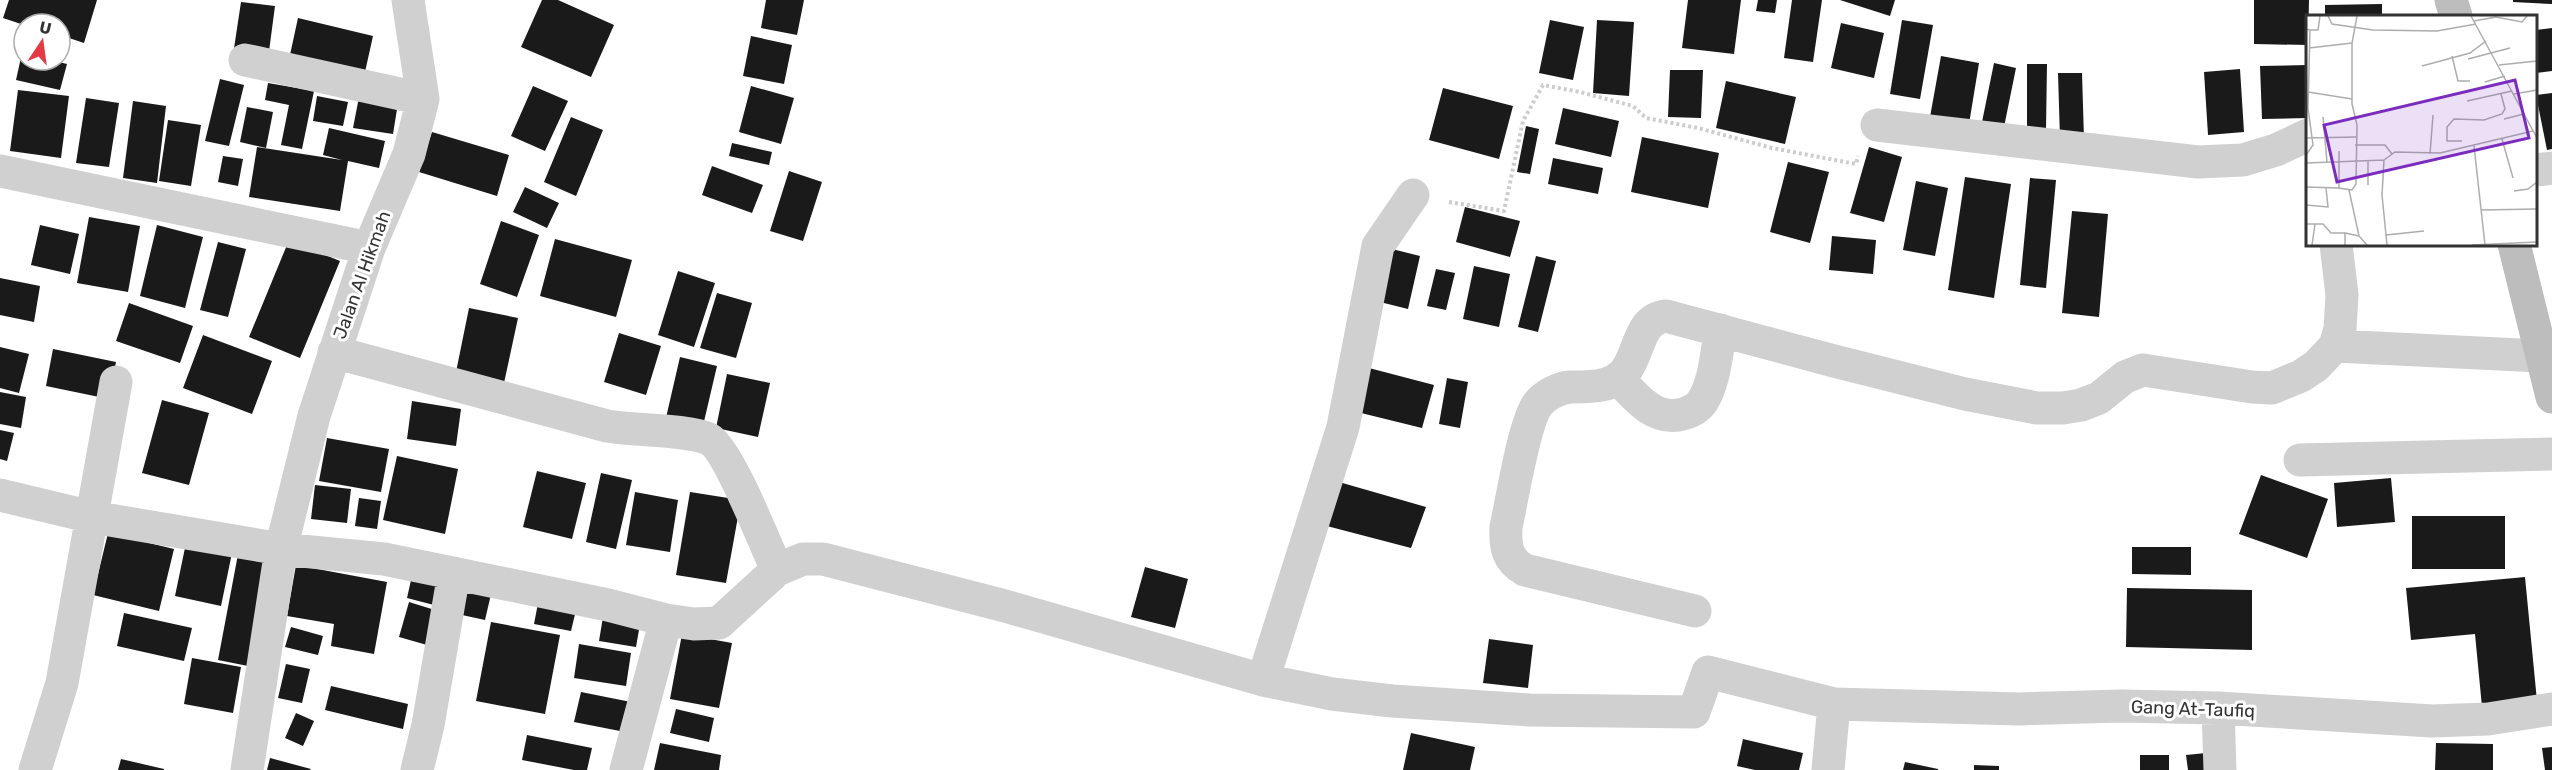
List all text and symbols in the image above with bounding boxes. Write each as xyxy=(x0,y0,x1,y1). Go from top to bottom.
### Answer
north arrow xyxy=(12,12,72,72)
inset map xyxy=(2306,15,2537,246)
text: U xyxy=(37,17,53,38)
street label: Jalan Al Hikmah xyxy=(329,208,395,342)
street label: Gang At-Taufiq xyxy=(2131,696,2255,722)

